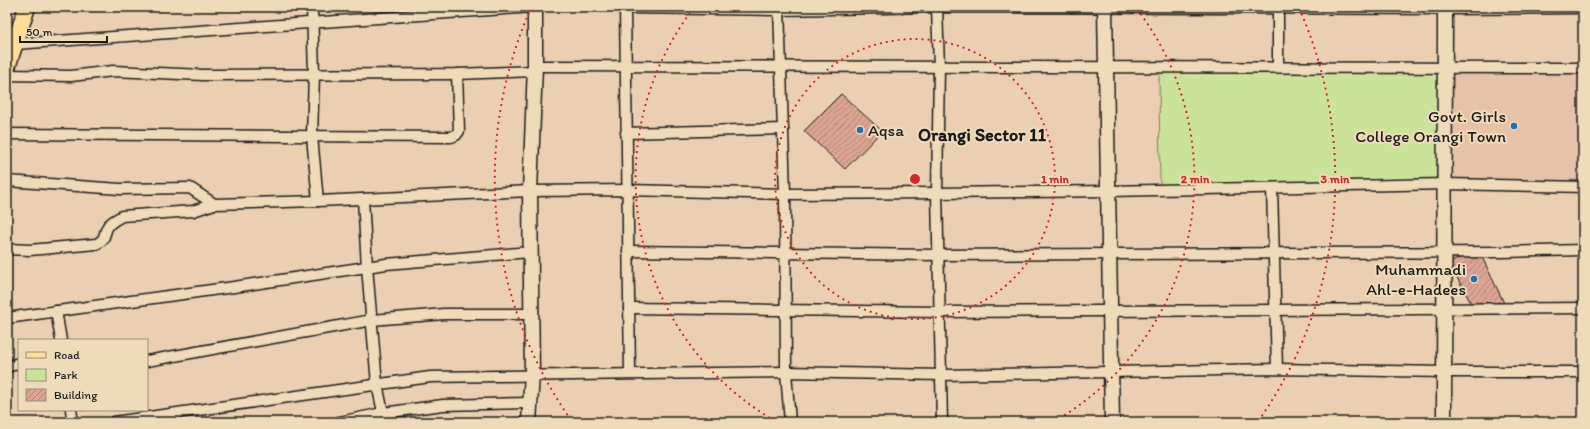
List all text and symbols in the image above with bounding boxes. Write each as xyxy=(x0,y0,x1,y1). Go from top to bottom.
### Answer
scale bar xyxy=(20,18,107,44)
text: 50 m xyxy=(26,25,52,39)
place label: Govt. Girls College Orangi Town xyxy=(1355,106,1506,146)
place label: Aqsa xyxy=(868,120,904,140)
marker: Govt. Girls College Orangi Town xyxy=(1509,121,1519,131)
district label: Orangi Sector 11 xyxy=(918,124,1047,146)
marker: Aqsa xyxy=(855,125,865,135)
centre of rings xyxy=(908,172,922,186)
text: 1 min xyxy=(1041,172,1070,186)
text: 2 min xyxy=(1181,172,1210,186)
text: 3 min xyxy=(1321,172,1350,186)
place label: Muhammadi Ahl-e-Hadees xyxy=(1366,259,1466,299)
marker: Muhammadi Ahl-e-Hadees xyxy=(1469,274,1479,284)
legend xyxy=(18,339,148,411)
text: Road xyxy=(54,348,80,362)
text: Park xyxy=(54,368,78,382)
text: Building xyxy=(54,388,98,402)

